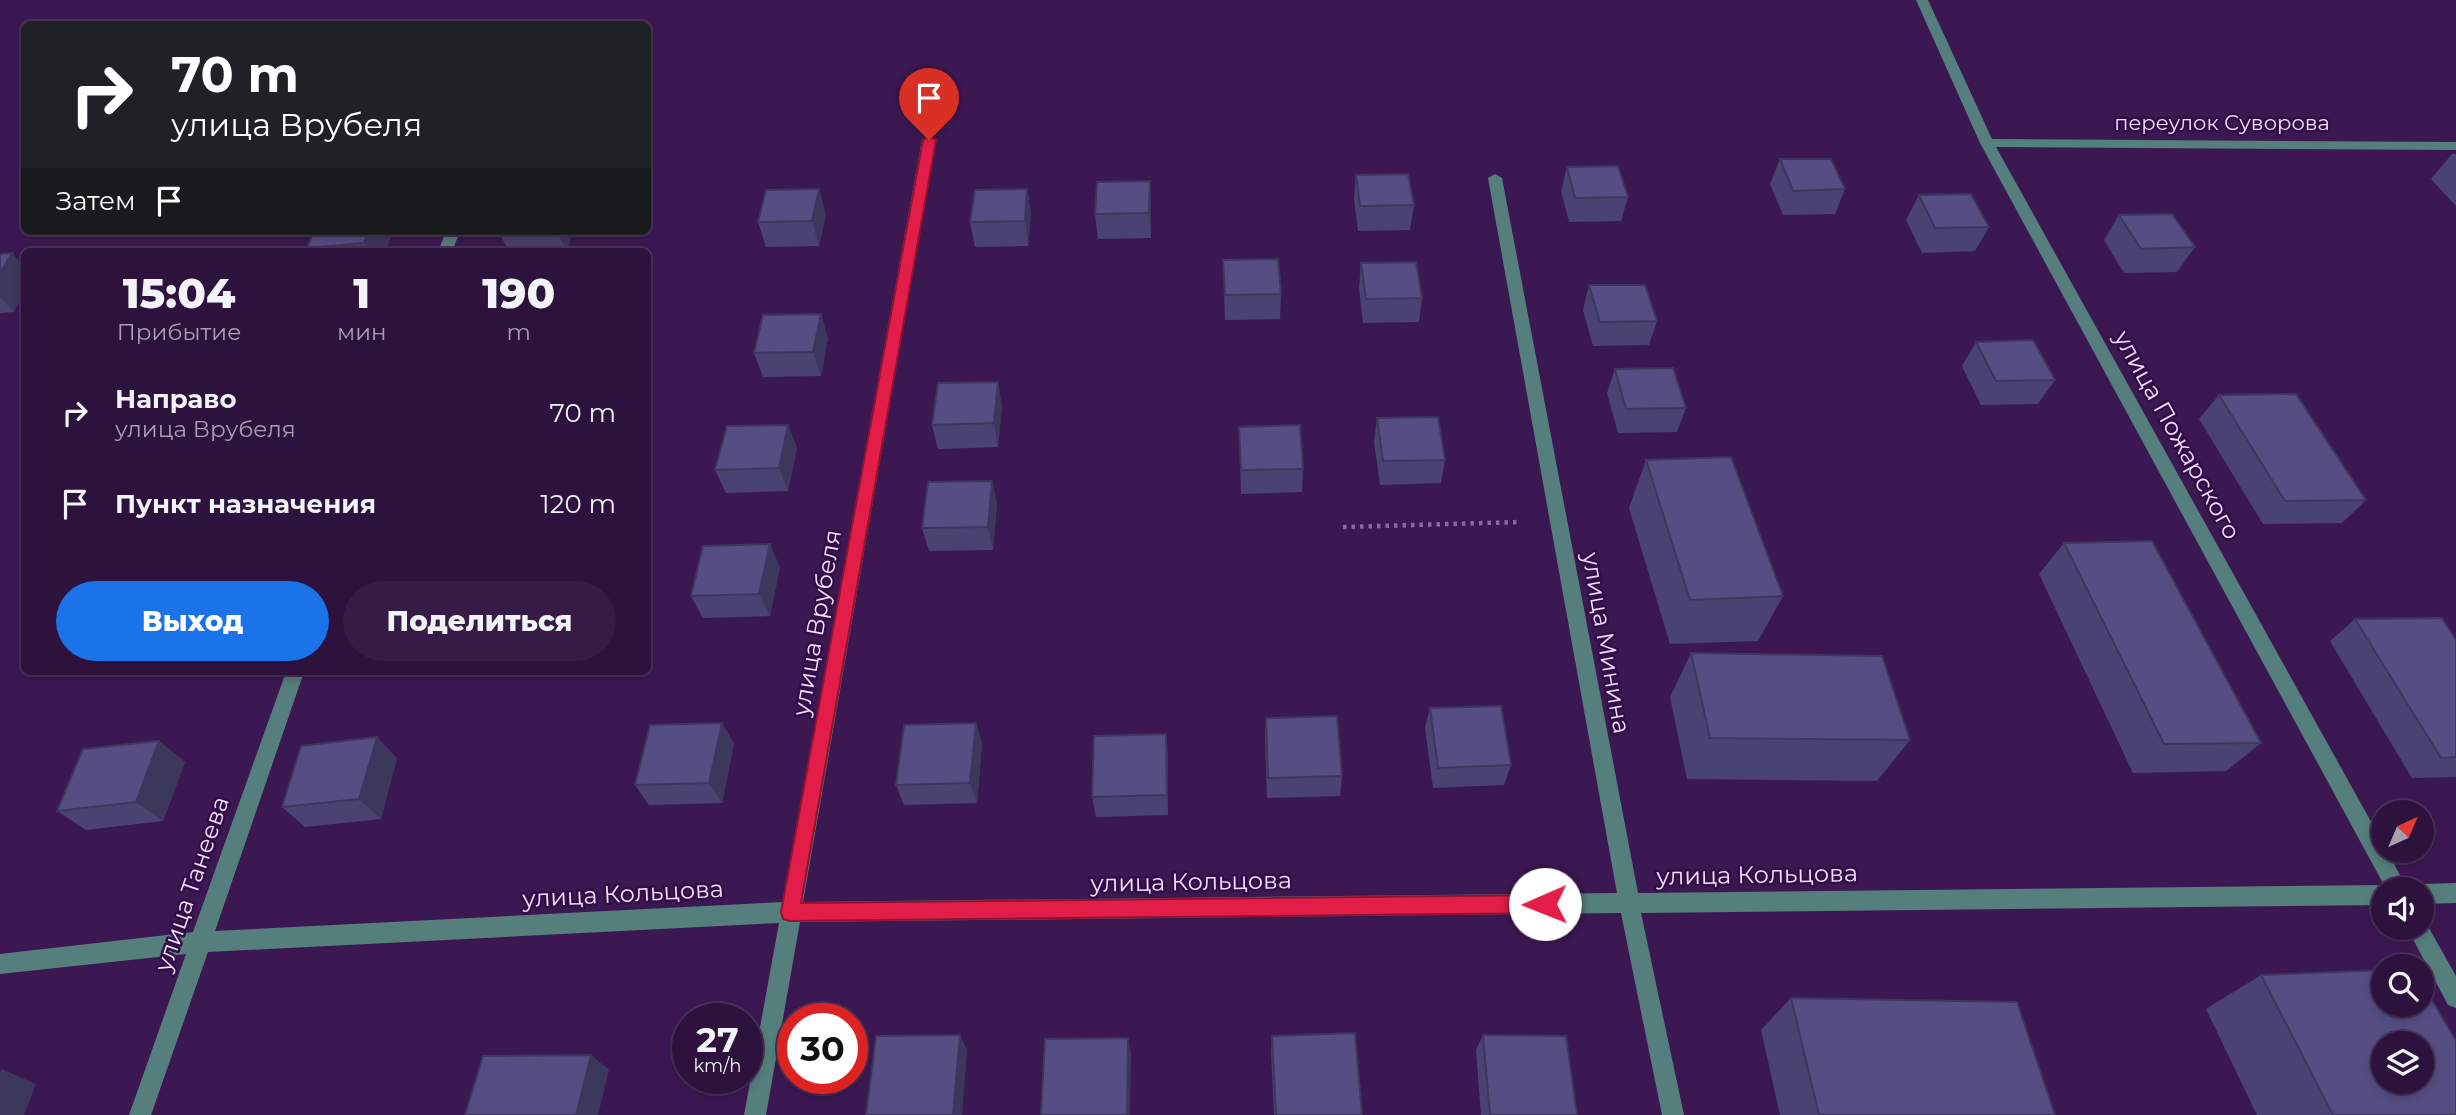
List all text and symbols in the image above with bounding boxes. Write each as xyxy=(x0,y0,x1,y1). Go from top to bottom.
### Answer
text: 70 m xyxy=(171,45,299,104)
icon: right xyxy=(56,49,147,140)
pin xyxy=(899,68,959,140)
icon: arrive xyxy=(910,79,948,117)
text: улица Врубеля xyxy=(171,105,422,144)
street label: переулок Суворова xyxy=(2114,110,2330,135)
icon: arrive xyxy=(150,182,188,220)
text: Затем xyxy=(56,185,136,217)
text: 15:04 xyxy=(123,267,235,319)
text: 1 xyxy=(353,267,370,319)
text: 190 xyxy=(482,267,555,319)
text: Прибытие xyxy=(117,318,241,346)
text: мин xyxy=(337,318,387,346)
text: m xyxy=(507,318,531,346)
street label: улица Пожарского xyxy=(2107,324,2247,544)
text: Направо xyxy=(115,383,236,415)
icon: right xyxy=(56,394,94,432)
text: 70 m xyxy=(550,397,616,429)
text: улица Врубеля xyxy=(115,415,296,443)
icon: arrive xyxy=(56,485,94,523)
text: Пункт назначения xyxy=(115,488,376,520)
text: 120 m xyxy=(540,488,616,520)
street label: улица Врубеля xyxy=(786,528,847,719)
street label: улица Минина xyxy=(1576,549,1637,736)
button: Выход xyxy=(56,581,329,661)
button: Поделиться xyxy=(343,581,616,661)
street label: улица Танеева xyxy=(148,793,235,976)
north arrow xyxy=(2371,800,2434,863)
map controls xyxy=(2371,800,2434,1094)
street label: улица Кольцова xyxy=(1655,858,1858,891)
street label: улица Кольцова xyxy=(1089,865,1292,898)
position arrow xyxy=(1508,867,1582,941)
street label: улица Кольцова xyxy=(521,874,724,913)
button: sound xyxy=(2371,877,2434,940)
button: search xyxy=(2371,954,2434,1017)
speed limit sign: 30 xyxy=(777,1003,868,1094)
text: 27 xyxy=(696,1018,739,1061)
button: layers xyxy=(2371,1031,2434,1094)
text: km/h xyxy=(693,1055,742,1077)

